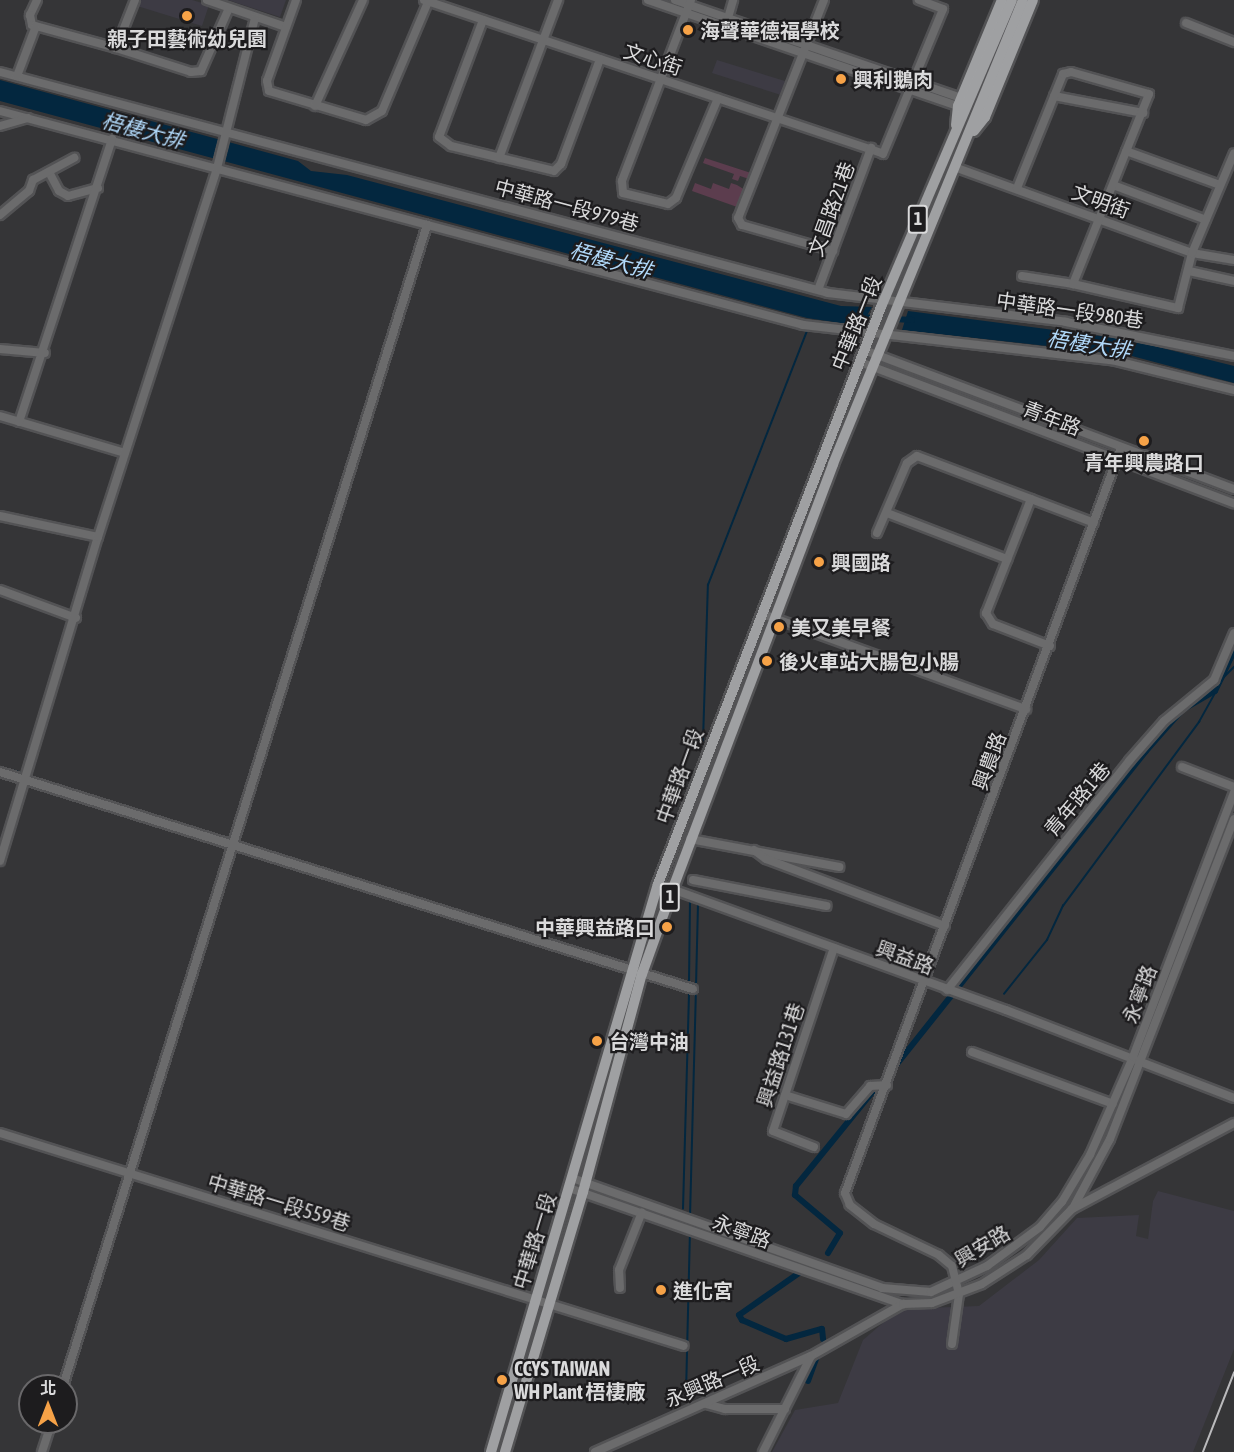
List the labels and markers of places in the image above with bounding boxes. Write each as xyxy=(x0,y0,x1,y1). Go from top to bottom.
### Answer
marker: 親子田藝術幼兒園 xyxy=(180,9,194,23)
place label: 海聲華德福學校 xyxy=(700,18,840,42)
marker: 海聲華德福學校 xyxy=(681,23,695,37)
place label: 親子田藝術幼兒園 xyxy=(107,26,267,50)
place label: 興利鵝肉 xyxy=(853,67,933,91)
marker: 興利鵝肉 xyxy=(834,72,848,86)
marker: 青年興農路口 xyxy=(1137,434,1151,448)
place label: 青年興農路口 xyxy=(1084,450,1204,474)
place label: 興國路 xyxy=(831,550,891,574)
marker: 興國路 xyxy=(812,555,826,569)
place label: 美又美早餐 xyxy=(791,615,891,639)
marker: 美又美早餐 xyxy=(772,620,786,634)
place label: 後火車站大腸包小腸 xyxy=(779,649,959,673)
marker: 後火車站大腸包小腸 xyxy=(760,654,774,668)
place label: 中華興益路口 xyxy=(535,915,655,939)
marker: 中華興益路口 xyxy=(660,920,674,934)
place label: 台灣中油 xyxy=(609,1029,689,1053)
marker: 台灣中油 xyxy=(590,1034,604,1048)
place label: 進化宮 xyxy=(673,1278,733,1302)
marker: 進化宮 xyxy=(654,1283,668,1297)
place label: CCYS TAIWAN WH Plant 梧棲廠 xyxy=(514,1356,645,1403)
marker: CCYS TAIWAN WH Plant 梧棲廠 xyxy=(495,1373,509,1387)

